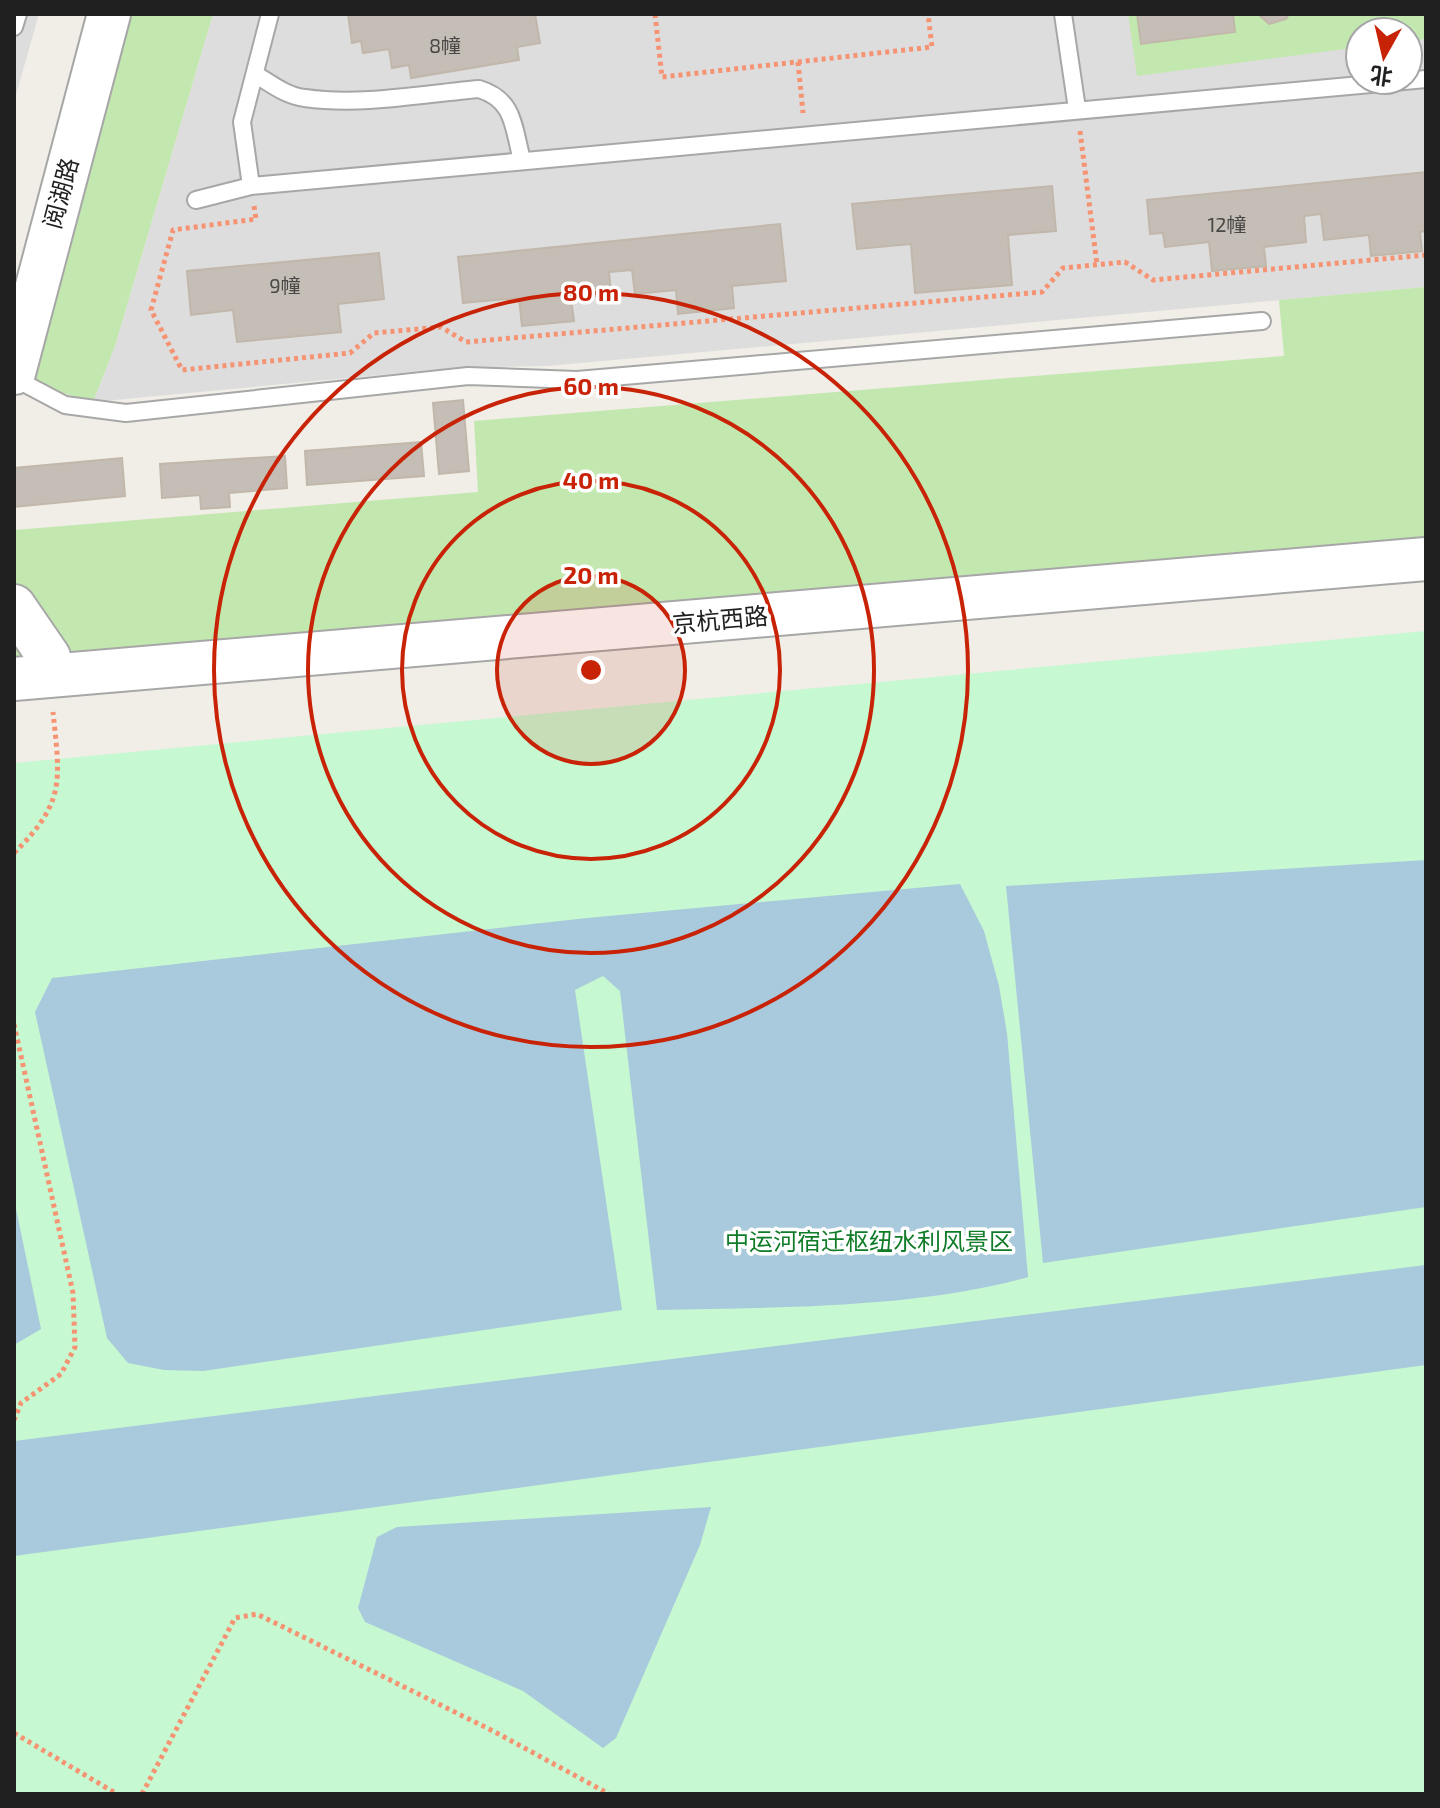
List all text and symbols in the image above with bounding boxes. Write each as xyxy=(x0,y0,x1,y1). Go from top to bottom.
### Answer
north arrow xyxy=(1344,16,1424,96)
house number: 8幢 xyxy=(429,33,461,57)
text: 北 xyxy=(1368,62,1394,91)
street label: 阅湖路 xyxy=(37,154,83,232)
house number: 12幢 xyxy=(1207,212,1247,236)
house number: 9幢 xyxy=(269,273,301,297)
text: 80 m xyxy=(563,277,619,306)
text: 60 m xyxy=(563,371,619,400)
text: 40 m xyxy=(563,465,619,494)
text: 20 m xyxy=(563,560,619,589)
street label: 京杭西路 xyxy=(671,600,769,638)
centre of rings xyxy=(577,656,605,684)
park label: 中运河宿迁枢纽水利风景区 xyxy=(725,1226,1013,1255)

